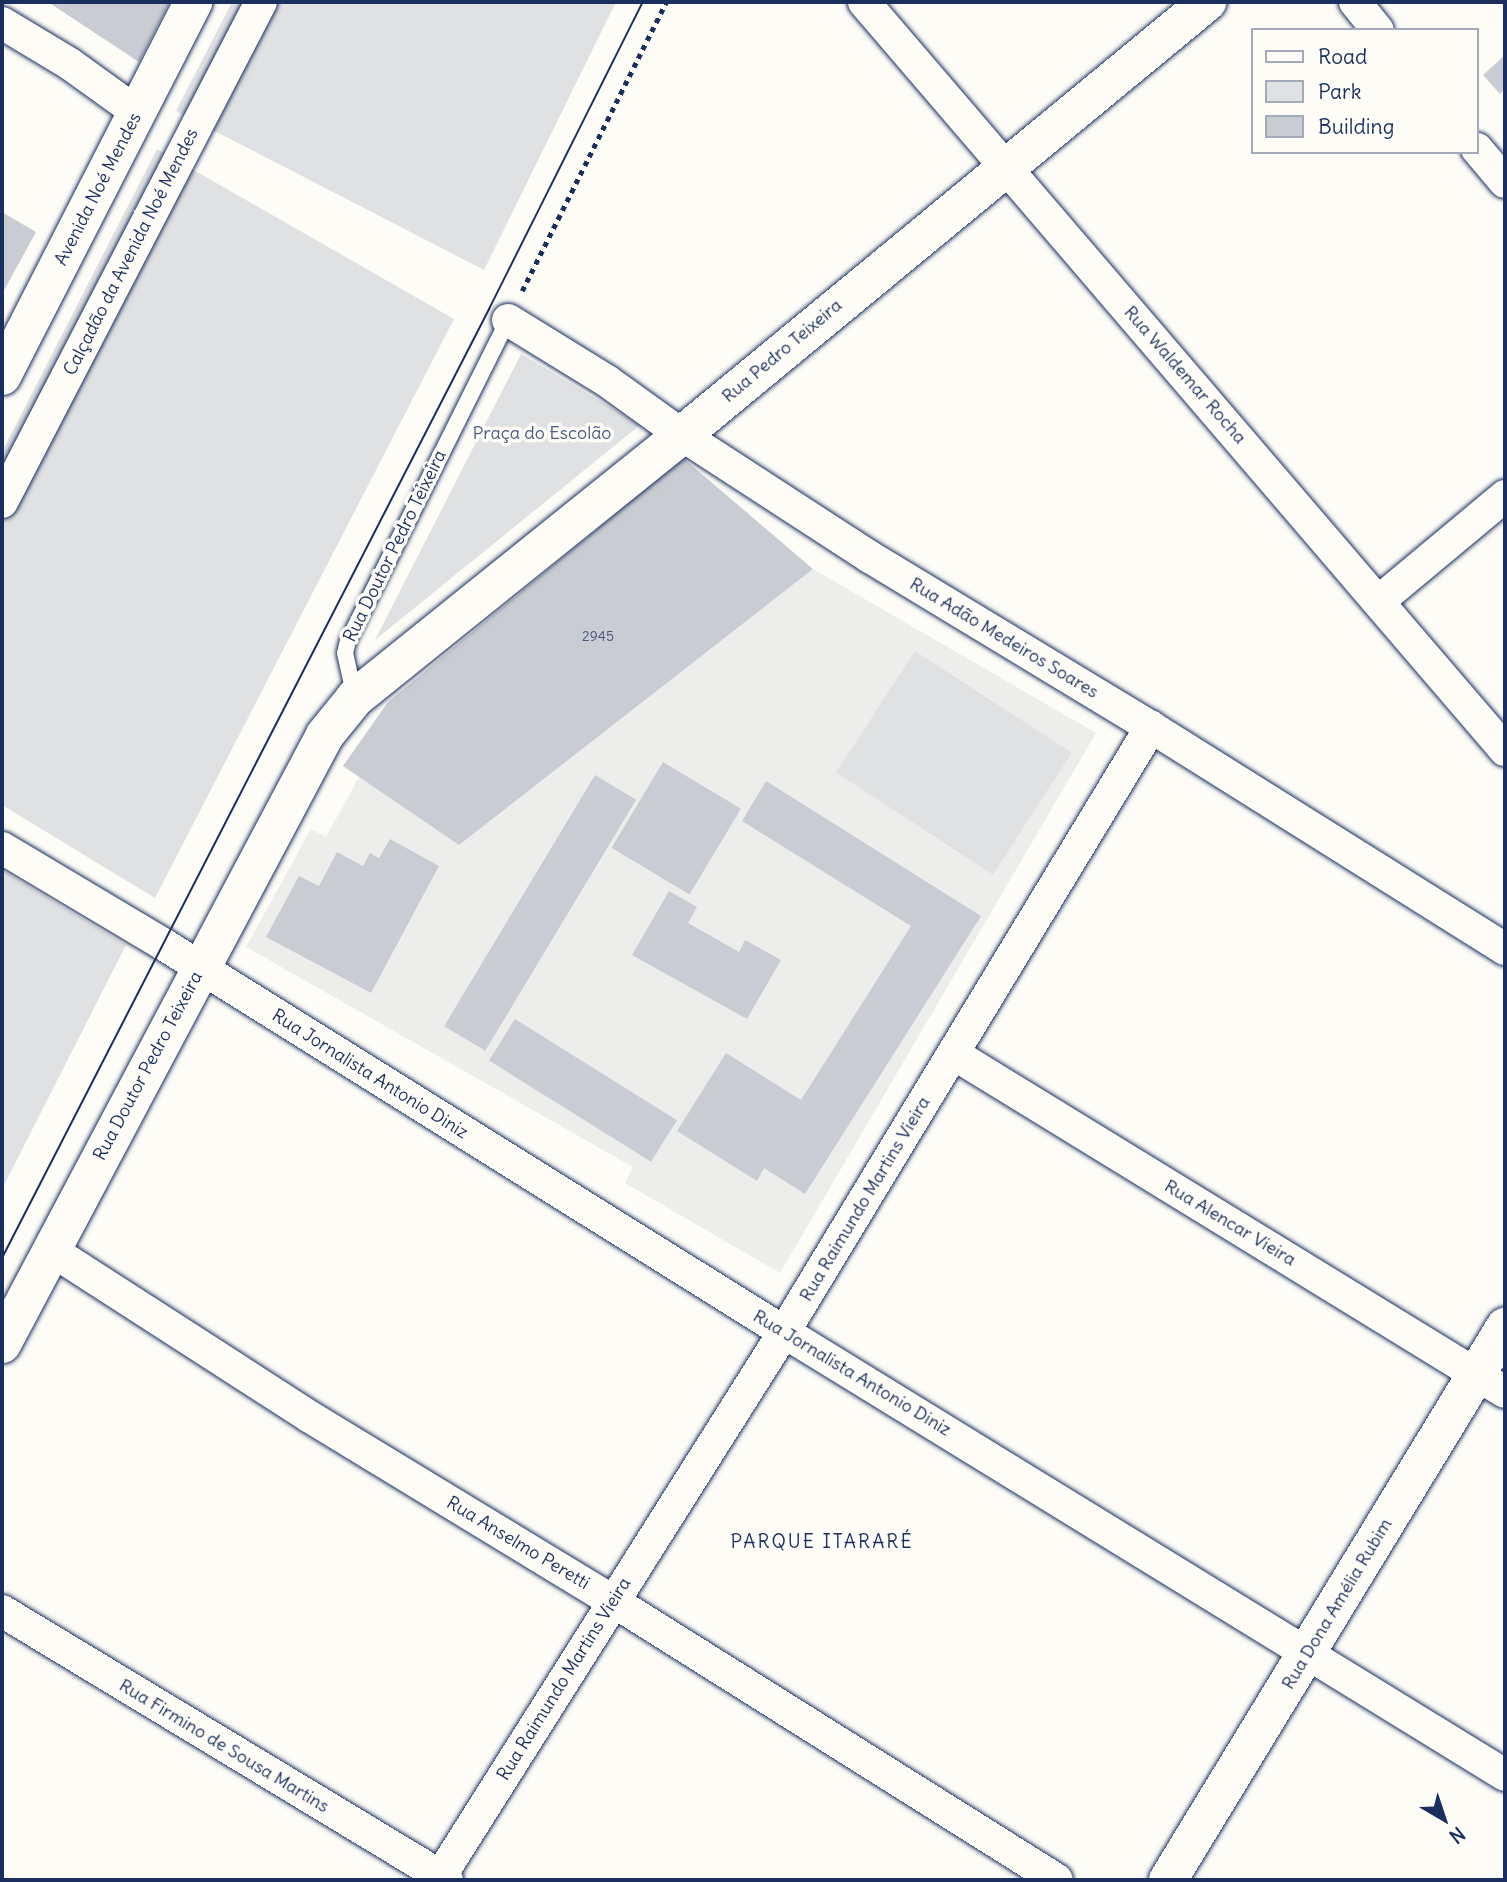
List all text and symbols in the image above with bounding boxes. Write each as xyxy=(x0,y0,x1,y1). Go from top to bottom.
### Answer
legend xyxy=(1252,28,1479,154)
text: Road xyxy=(1318,43,1367,70)
text: Park xyxy=(1318,78,1361,105)
street label: Avenida Noé Mendes xyxy=(50,109,146,269)
text: Building xyxy=(1318,113,1394,140)
street label: Calçadão da Avenida Noé Mendes xyxy=(59,125,203,379)
street label: Rua Pedro Teixeira xyxy=(718,295,846,407)
street label: Rua Waldemar Rocha xyxy=(1119,302,1251,448)
park label: Praça do Escolão xyxy=(473,422,611,444)
street label: Rua Doutor Pedro Teixeira xyxy=(339,446,451,646)
street label: Rua Adão Medeiros Soares xyxy=(906,573,1102,703)
house number: 2945 xyxy=(582,628,614,644)
street label: Rua Doutor Pedro Teixeira xyxy=(89,968,207,1164)
street label: Rua Jornalista Antonio Diniz xyxy=(268,1005,472,1143)
street label: Rua Raimundo Martins Vieira xyxy=(795,1093,935,1305)
street label: Rua Alencar Vieira xyxy=(1160,1175,1300,1271)
street label: Rua Jornalista Antonio Diniz xyxy=(749,1305,955,1441)
street label: Rua Anselmo Peretti xyxy=(443,1492,593,1594)
street label: Rua Dona Amélia Rubim xyxy=(1277,1515,1397,1693)
district label: PARQUE ITARARÉ xyxy=(732,1531,912,1553)
street label: Rua Raimundo Martins Vieira xyxy=(493,1574,635,1784)
street label: Rua Firmino de Sousa Martins xyxy=(115,1675,333,1817)
north arrow xyxy=(1409,1784,1479,1854)
text: N xyxy=(1445,1822,1470,1849)

